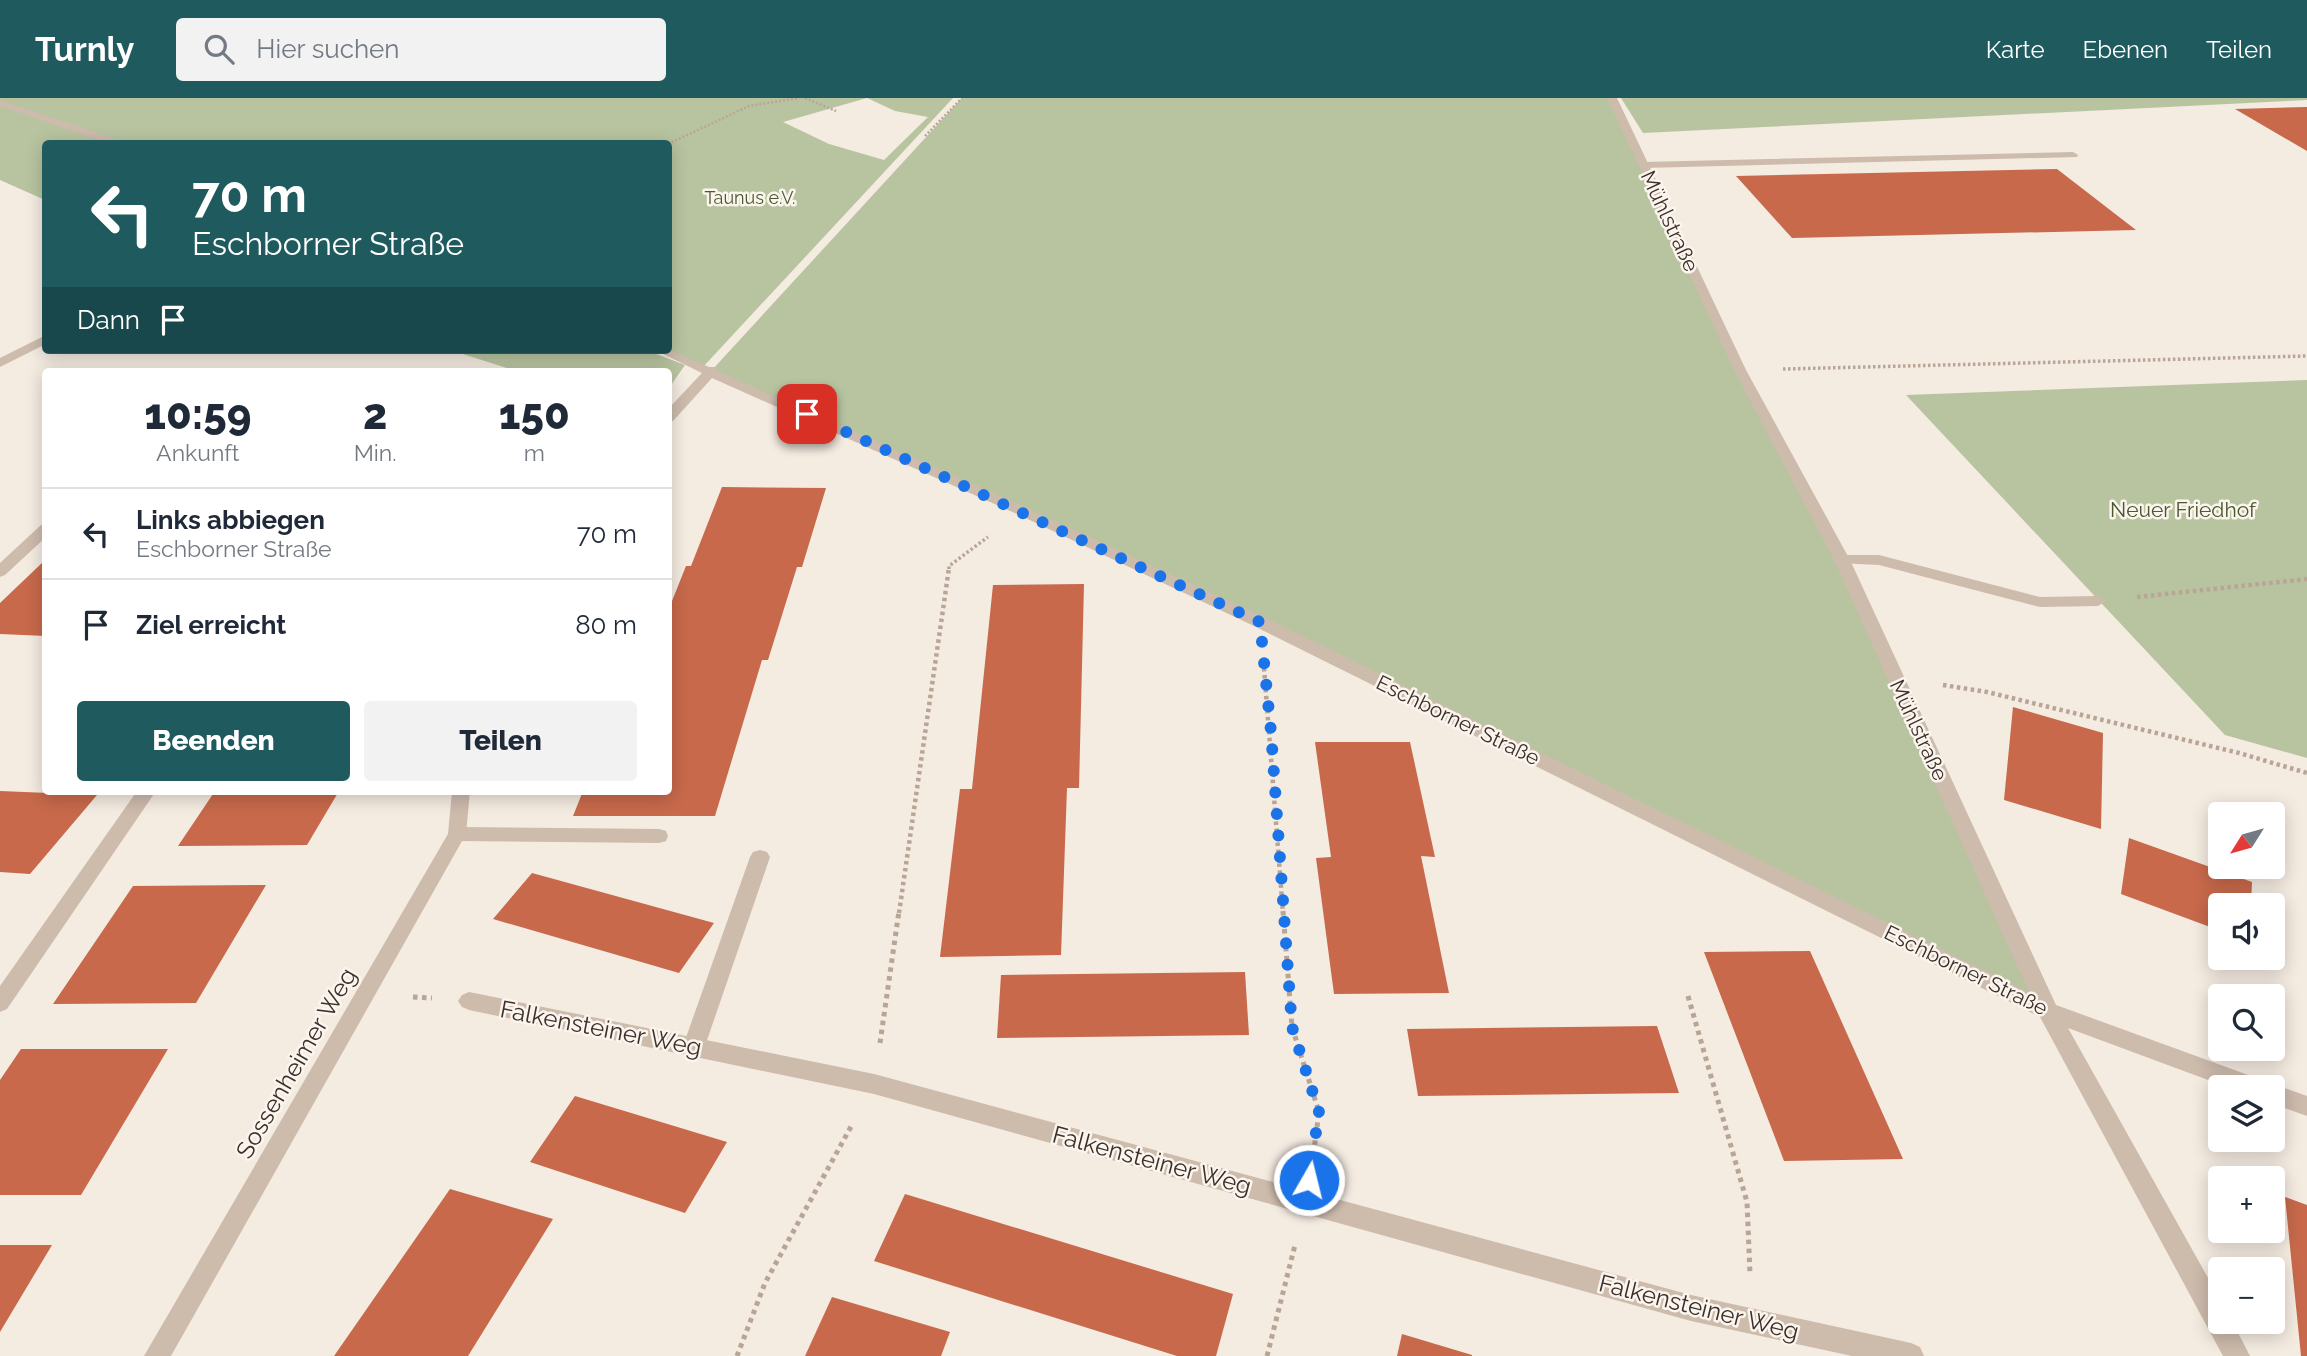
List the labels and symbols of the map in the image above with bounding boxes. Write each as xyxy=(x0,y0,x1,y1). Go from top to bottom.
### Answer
street label: Mühlstraße xyxy=(1636,166,1704,276)
park label: Taunus e.V. xyxy=(704,187,796,208)
pin xyxy=(777,384,837,444)
park label: Neuer Friedhof xyxy=(2110,497,2257,522)
street label: Eschborner Straße xyxy=(1372,670,1544,770)
street label: Mühlstraße xyxy=(1885,675,1953,785)
north arrow xyxy=(2208,802,2286,878)
street label: Eschborner Straße xyxy=(1880,920,2052,1020)
street label: Sossenheimer Weg xyxy=(230,963,362,1163)
street label: Falkensteiner Weg xyxy=(498,994,704,1062)
street label: Falkensteiner Weg xyxy=(1049,1119,1255,1201)
position arrow xyxy=(1272,1143,1346,1217)
street label: Falkensteiner Weg xyxy=(1596,1268,1802,1346)

